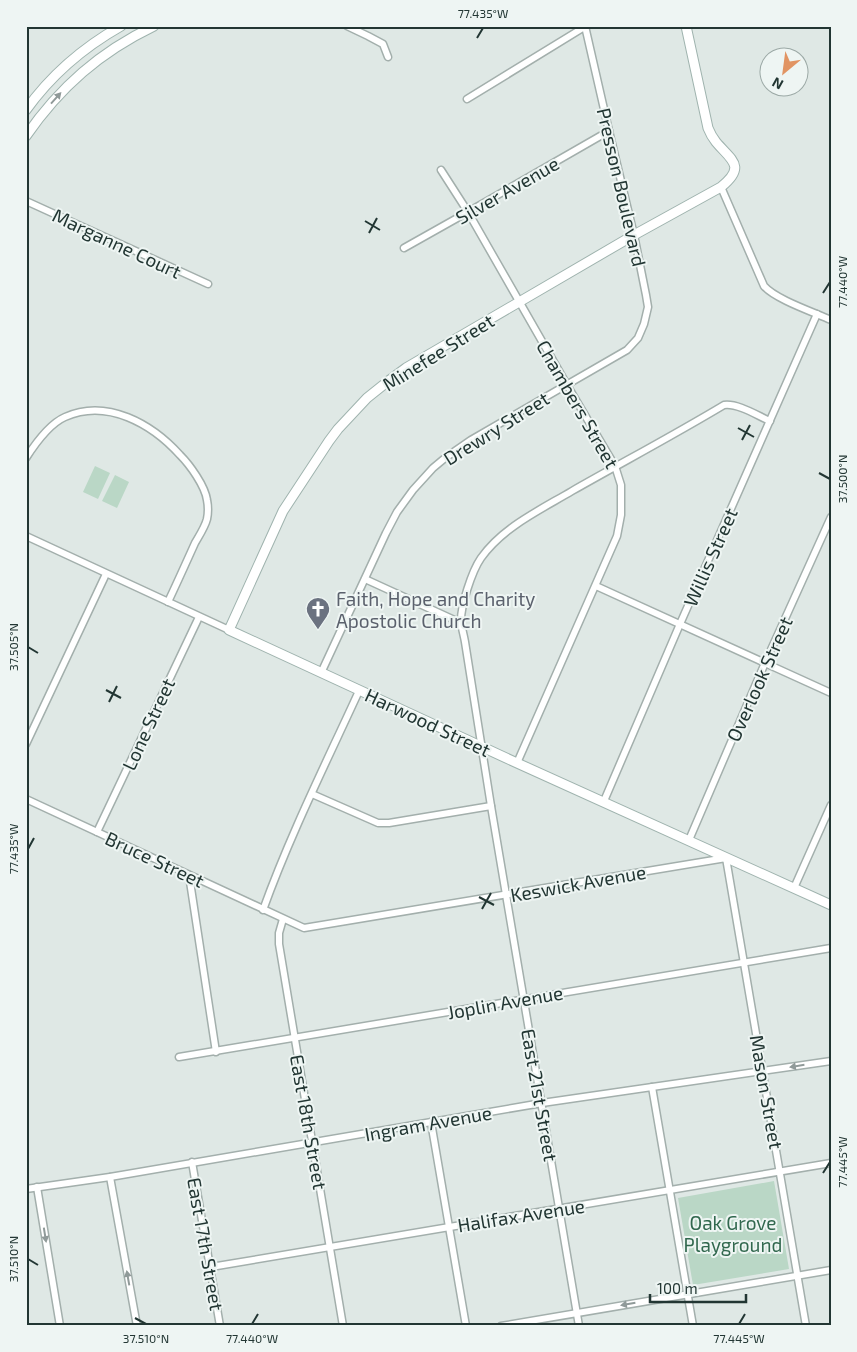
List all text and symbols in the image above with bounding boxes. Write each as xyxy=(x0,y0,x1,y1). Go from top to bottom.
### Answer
text: 77.435°W xyxy=(458,6,508,20)
north arrow xyxy=(760,48,810,98)
text: N xyxy=(769,74,786,94)
one-way arrow xyxy=(50,92,62,104)
street label: Presson Boulevard xyxy=(593,105,651,269)
street label: Silver Avenue xyxy=(451,151,563,229)
street label: Marganne Court xyxy=(49,203,185,283)
text: 77.440°W xyxy=(835,256,849,308)
street label: Minefee Street xyxy=(378,309,498,395)
street label: Chambers Street xyxy=(532,336,624,472)
street label: Drewry Street xyxy=(439,386,553,470)
text: 37.500°N xyxy=(835,455,849,503)
street label: Willis Street xyxy=(678,504,742,610)
place label: Faith, Hope and Charity Apostolic Church xyxy=(336,587,535,632)
church icon: Faith, Hope and Charity Apostolic Church xyxy=(305,596,331,630)
street label: Overlook Street xyxy=(721,613,797,745)
text: 37.505°N xyxy=(6,623,20,671)
street label: Lone Street xyxy=(117,674,179,774)
street label: Harwood Street xyxy=(362,683,494,761)
text: 77.435°W xyxy=(6,824,20,874)
street label: Bruce Street xyxy=(102,826,208,892)
street label: Keswick Avenue xyxy=(508,860,648,906)
street label: Joplin Avenue xyxy=(445,981,565,1023)
street label: East 21st Street xyxy=(517,1027,563,1163)
street label: Mason Street xyxy=(746,1033,788,1151)
street label: East 18th Street xyxy=(286,1053,332,1191)
one-way arrow xyxy=(788,1062,804,1070)
street label: Ingram Avenue xyxy=(363,1100,493,1146)
text: 77.445°W xyxy=(835,1136,849,1188)
street label: East 17th Street xyxy=(183,1176,229,1312)
street label: Halifax Avenue xyxy=(456,1194,586,1236)
park label: Oak Grove Playground xyxy=(684,1211,782,1256)
one-way arrow xyxy=(41,1228,49,1244)
text: 37.510°N xyxy=(6,1236,20,1282)
one-way arrow xyxy=(124,1269,132,1285)
scale bar xyxy=(650,1272,746,1304)
text: 100 m xyxy=(657,1279,698,1297)
one-way arrow xyxy=(620,1301,636,1309)
text: 37.510°N xyxy=(123,1331,169,1345)
text: 77.440°W xyxy=(226,1331,278,1345)
text: 77.445°W xyxy=(713,1331,765,1345)

